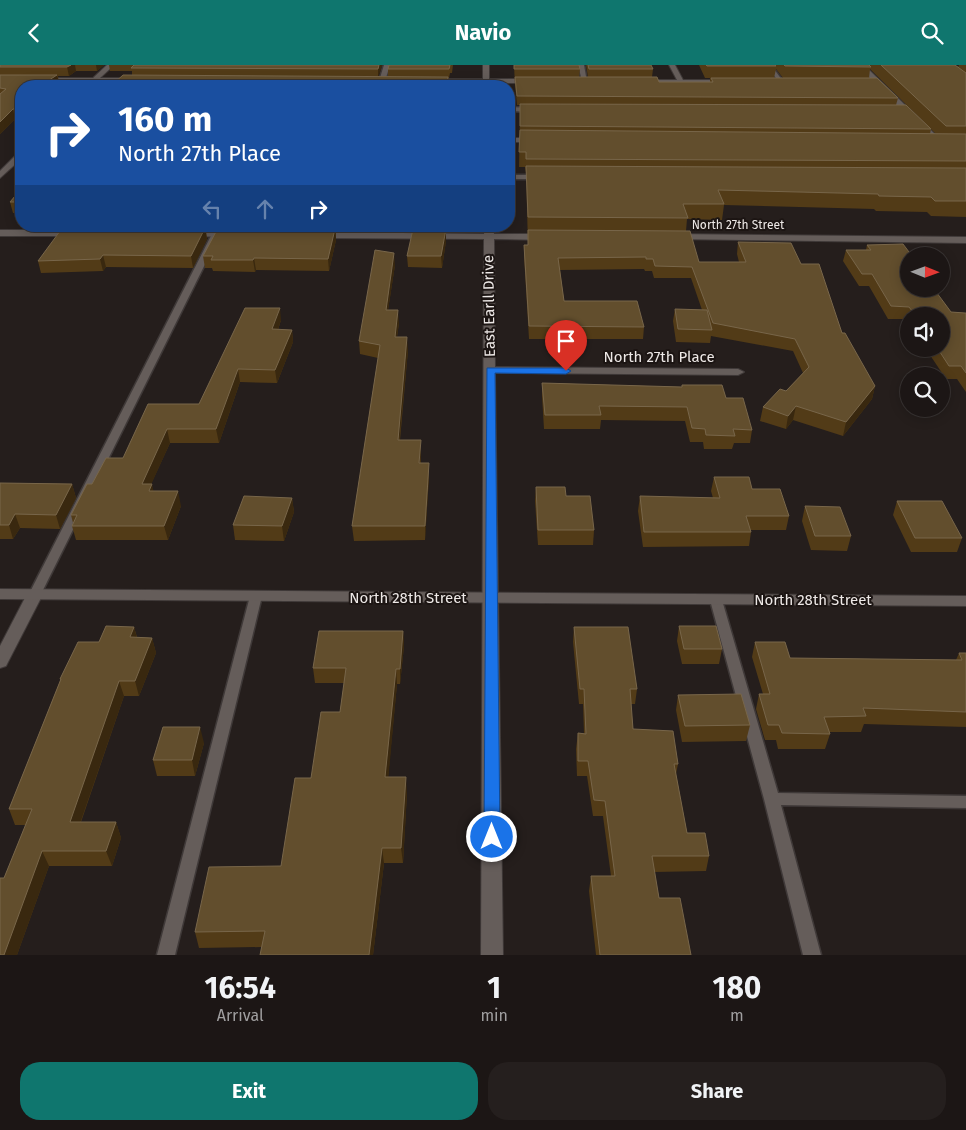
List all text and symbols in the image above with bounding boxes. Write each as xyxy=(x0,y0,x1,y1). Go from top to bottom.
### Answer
icon: back xyxy=(20,19,48,47)
text: Navio xyxy=(455,19,511,46)
icon: search xyxy=(918,19,946,47)
text: 160 m xyxy=(118,98,212,140)
icon: right xyxy=(35,100,100,165)
text: North 27th Place xyxy=(118,140,281,167)
icon: left xyxy=(198,195,226,223)
icon: ahead xyxy=(251,195,279,223)
icon: right xyxy=(304,195,332,223)
street label: North 27th Street xyxy=(692,218,785,232)
north arrow xyxy=(900,247,950,297)
map controls xyxy=(900,247,950,417)
street label: East Earll Drive xyxy=(479,255,499,357)
button: sound xyxy=(900,307,950,357)
pin xyxy=(545,320,587,371)
icon: arrive xyxy=(552,327,580,355)
street label: North 27th Place xyxy=(603,348,715,366)
button: search xyxy=(900,367,950,417)
street label: North 28th Street xyxy=(349,589,467,607)
street label: North 28th Street xyxy=(754,591,872,609)
position arrow xyxy=(465,810,517,862)
text: 16:54 xyxy=(205,970,276,1006)
text: 1 xyxy=(487,970,501,1006)
text: 180 xyxy=(713,970,761,1006)
text: Arrival xyxy=(217,1006,264,1025)
text: min xyxy=(480,1006,508,1025)
text: m xyxy=(730,1006,744,1025)
button: Exit xyxy=(20,1062,478,1120)
button: Share xyxy=(488,1062,946,1120)

